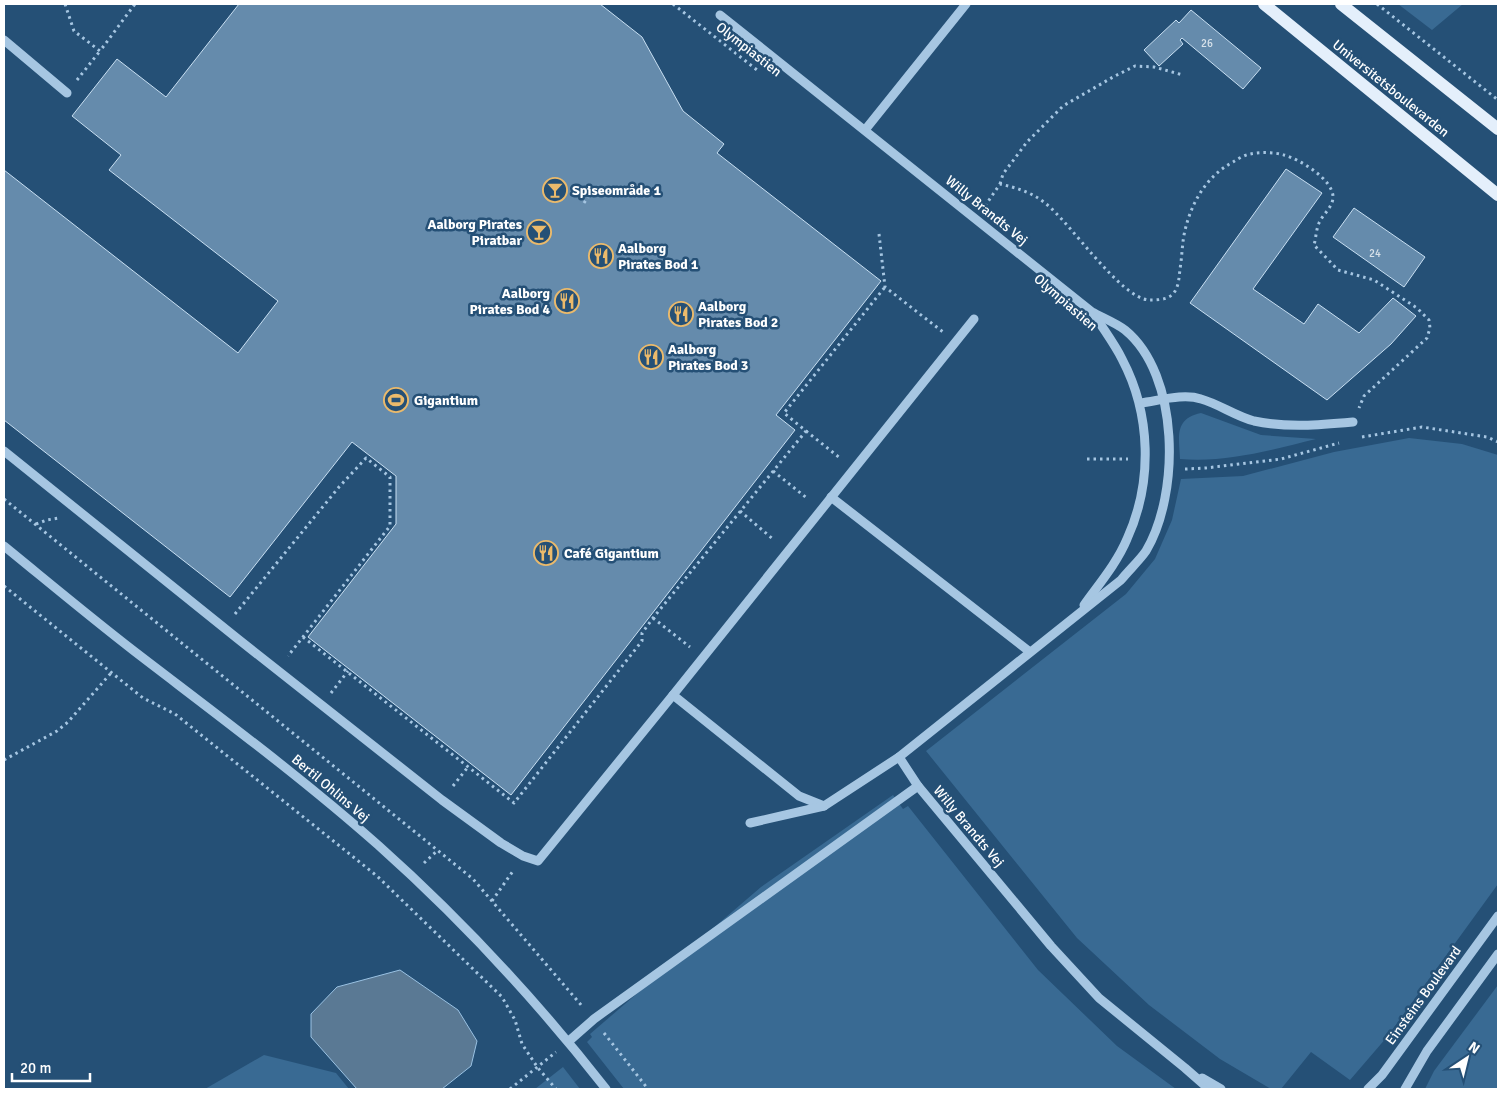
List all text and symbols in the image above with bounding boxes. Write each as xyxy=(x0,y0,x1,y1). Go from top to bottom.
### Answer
street label: Olympiastien xyxy=(712,18,785,80)
street label: Universitetsboulevarden xyxy=(1329,36,1453,141)
house number: 26 xyxy=(1201,37,1213,50)
street label: Willy Brandts Vej xyxy=(942,172,1031,249)
bar icon: Spiseområde 1 xyxy=(542,177,568,203)
place label: Spiseområde 1 xyxy=(572,182,661,199)
place label: Aalborg Pirates Piratbar xyxy=(428,216,522,249)
bar icon: Aalborg Pirates Piratbar xyxy=(526,219,552,245)
place label: Aalborg Pirates Bod 1 xyxy=(618,240,699,273)
restaurant icon: Aalborg Pirates Bod 1 xyxy=(588,243,614,269)
house number: 24 xyxy=(1369,247,1381,260)
street label: Olympiastien xyxy=(1030,270,1101,335)
place label: Aalborg Pirates Bod 4 xyxy=(470,285,550,318)
restaurant icon: Aalborg Pirates Bod 4 xyxy=(554,288,580,314)
place label: Aalborg Pirates Bod 2 xyxy=(698,298,778,331)
restaurant icon: Aalborg Pirates Bod 2 xyxy=(668,301,694,327)
place label: Aalborg Pirates Bod 3 xyxy=(668,341,748,374)
restaurant icon: Aalborg Pirates Bod 3 xyxy=(638,344,664,370)
sports icon: Gigantium xyxy=(383,387,409,413)
place label: Gigantium xyxy=(414,392,478,409)
restaurant icon: Café Gigantium xyxy=(533,540,559,566)
place label: Café Gigantium xyxy=(564,545,659,562)
street label: Bertil Ohlins Vej xyxy=(288,751,373,826)
street label: Willy Brandts Vej xyxy=(930,782,1008,870)
street label: Einsteins Boulevard xyxy=(1382,943,1465,1048)
north arrow xyxy=(1442,1033,1492,1083)
text: N xyxy=(1465,1038,1483,1058)
scale bar xyxy=(12,1050,90,1082)
text: 20 m xyxy=(20,1059,51,1077)

